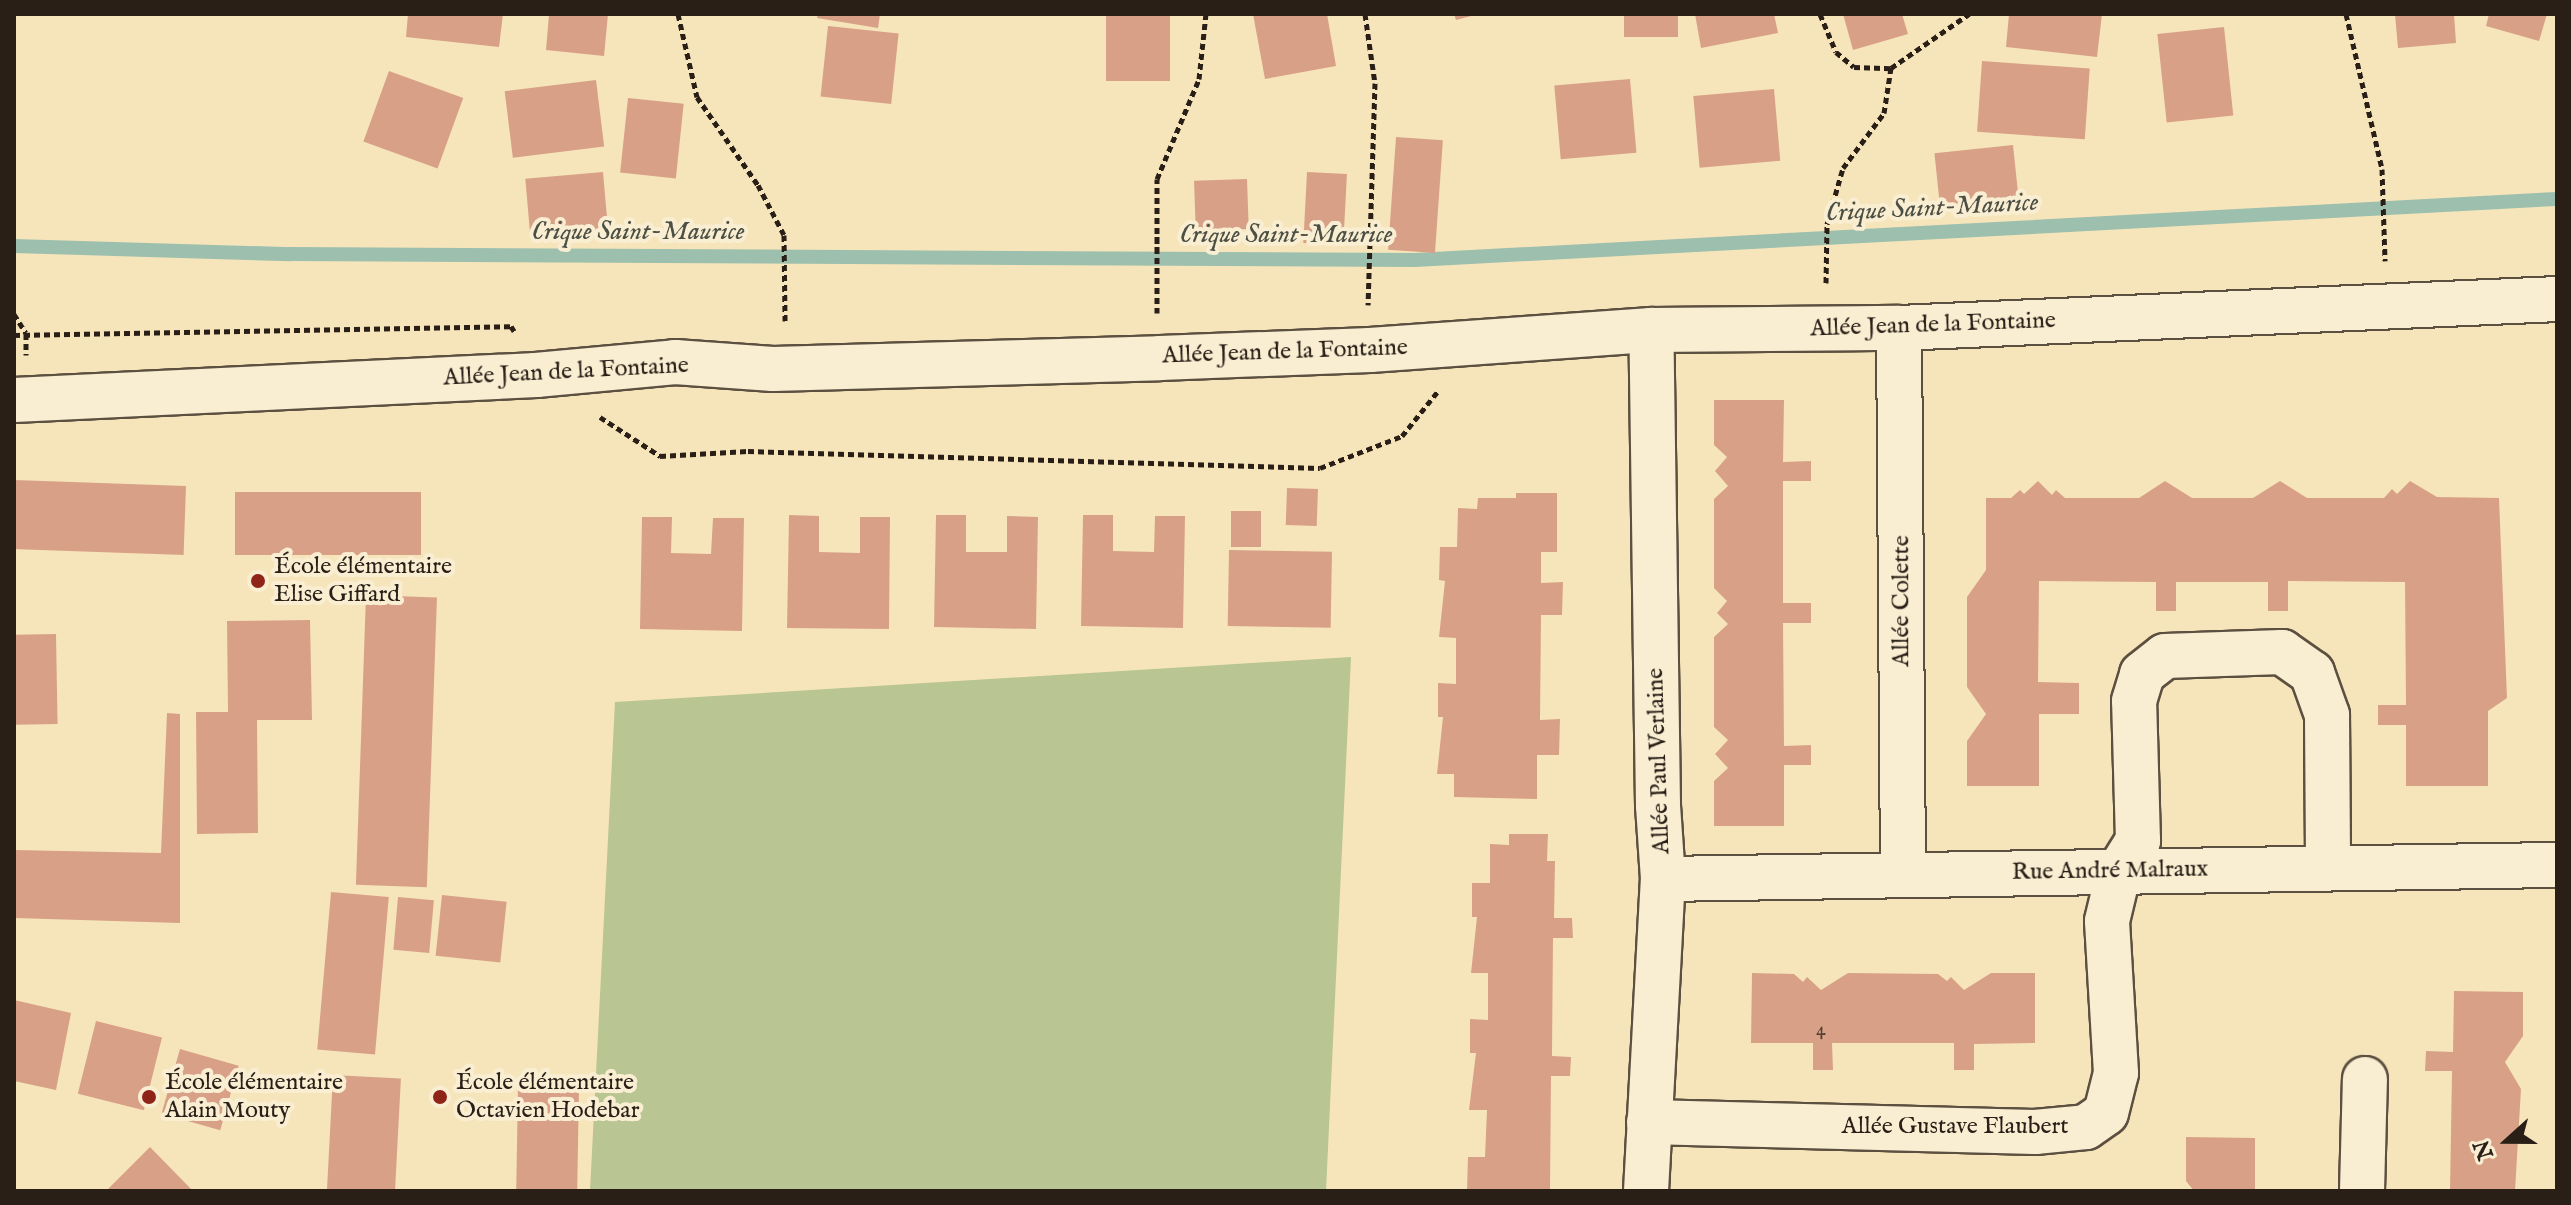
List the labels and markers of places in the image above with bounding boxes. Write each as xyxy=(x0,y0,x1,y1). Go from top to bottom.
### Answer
place label: École élémentaire Elise Giffard xyxy=(274,553,452,609)
marker: École élémentaire Elise Giffard xyxy=(249,572,267,590)
place label: École élémentaire Alain Mouty xyxy=(165,1069,343,1125)
place label: École élémentaire Octavien Hodebar xyxy=(456,1069,640,1125)
marker: École élémentaire Alain Mouty xyxy=(140,1088,158,1106)
marker: École élémentaire Octavien Hodebar xyxy=(431,1088,449,1106)

